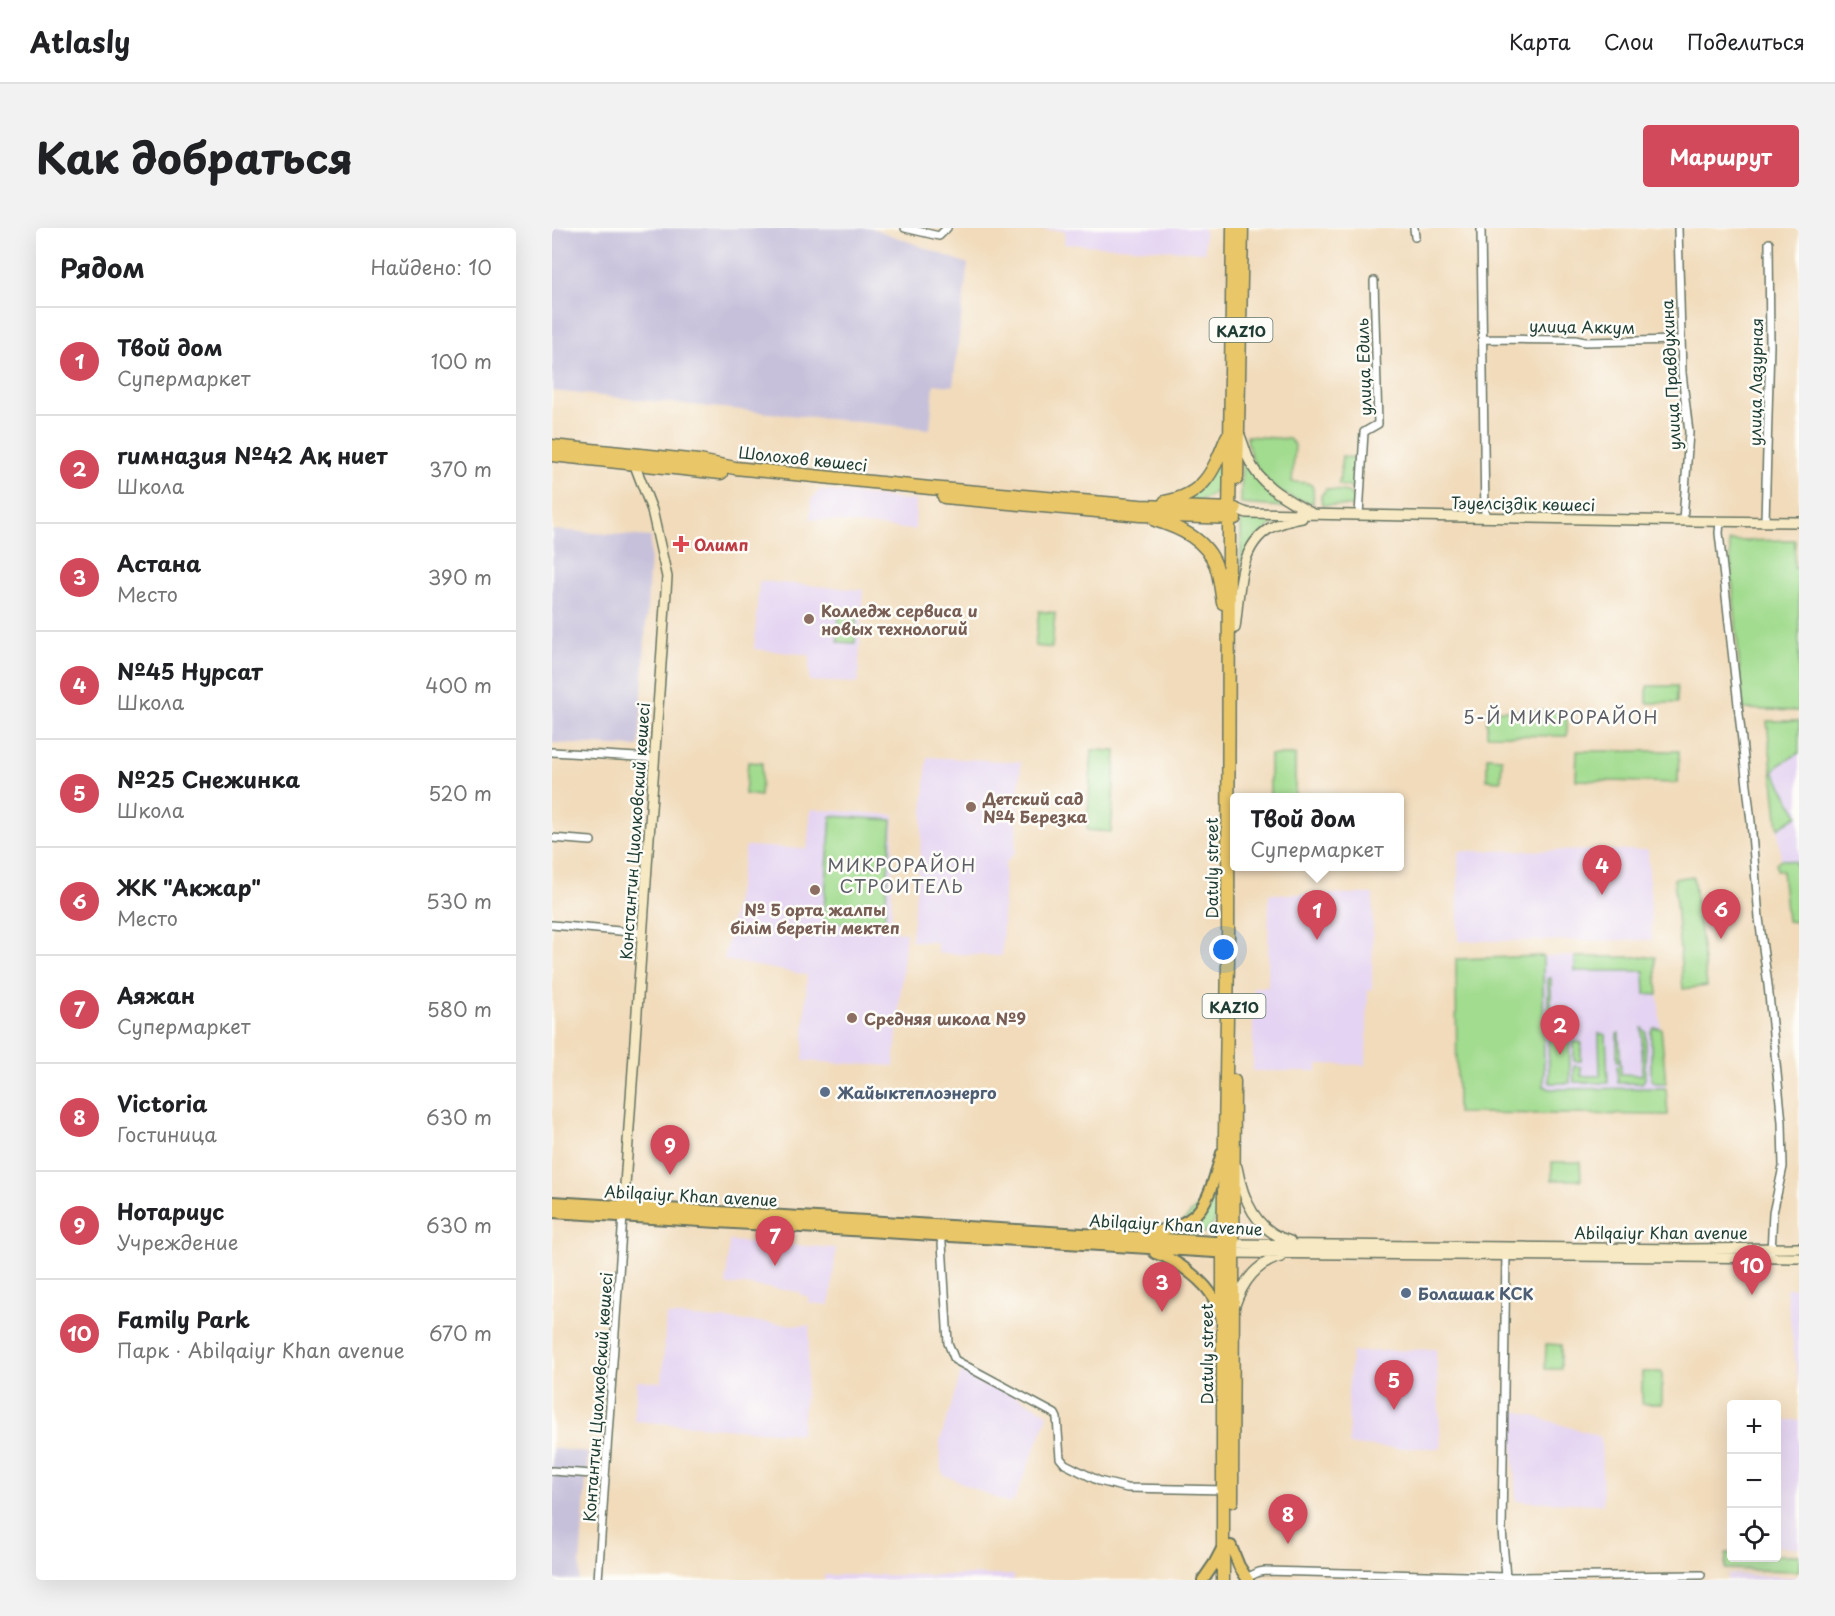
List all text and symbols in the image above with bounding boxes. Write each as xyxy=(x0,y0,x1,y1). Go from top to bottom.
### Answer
text: Atlasly xyxy=(30,20,130,63)
text: Карта xyxy=(1509,25,1571,57)
text: Слои xyxy=(1604,25,1654,57)
text: Поделиться xyxy=(1687,25,1805,57)
text: Как добраться xyxy=(36,125,353,188)
button: Маршрут xyxy=(1643,125,1799,187)
text: Рядом xyxy=(60,248,145,287)
text: Найдено: 10 xyxy=(370,252,492,282)
street label: улица Правдухина xyxy=(1654,299,1686,451)
street label: улица Аккум xyxy=(1529,313,1635,339)
road number: KAZ10 xyxy=(1210,318,1272,342)
street label: улица Едиль xyxy=(1349,318,1377,416)
street label: улица Лазурная xyxy=(1742,318,1768,446)
text: Твой дом xyxy=(117,330,223,363)
text: 1 xyxy=(75,346,84,376)
text: 100 m xyxy=(431,346,492,376)
text: Супермаркет xyxy=(117,363,250,393)
text: гимназия №42 Ақ ниет xyxy=(117,438,388,471)
street label: Шолохов көшесі xyxy=(737,439,869,477)
text: 2 xyxy=(72,454,87,484)
text: 370 m xyxy=(429,454,492,484)
text: Школа xyxy=(117,471,184,501)
street label: Тәуелсіздік көшесі xyxy=(1451,490,1595,516)
place label: Олимп xyxy=(694,532,748,556)
marker: Олимп xyxy=(672,535,690,553)
text: Астана xyxy=(117,546,201,579)
text: 3 xyxy=(73,562,86,592)
text: 390 m xyxy=(428,562,492,592)
text: Место xyxy=(117,579,178,609)
place label: Колледж сервиса и новых технологий xyxy=(821,598,978,640)
marker: Колледж сервиса и новых технологий xyxy=(802,612,816,626)
text: №45 Нурсат xyxy=(117,654,263,687)
text: 4 xyxy=(73,670,86,700)
text: 400 m xyxy=(425,670,492,700)
text: Школа xyxy=(117,687,184,717)
street label: Константин Циолковский көшесі xyxy=(613,702,655,960)
district label: 5-Й МИКРОРАЙОН xyxy=(1463,703,1659,730)
text: №25 Снежинка xyxy=(117,762,300,795)
text: 5 xyxy=(73,778,86,808)
text: 520 m xyxy=(428,778,492,808)
place label: Детский сад №4 Березка xyxy=(982,786,1088,828)
popup xyxy=(1230,793,1404,871)
text: Школа xyxy=(117,795,184,825)
marker: Детский сад №4 Березка xyxy=(964,800,978,814)
text: Твой дом xyxy=(1250,801,1356,834)
street label: Datuly street xyxy=(1199,817,1223,919)
text: Супермаркет xyxy=(1250,834,1384,864)
pin: 4 xyxy=(1582,846,1622,895)
district label: МИКРОРАЙОН СТРОИТЕЛЬ xyxy=(827,851,977,899)
text: ЖК "Акжар" xyxy=(117,870,261,903)
marker: № 5 орта жалпы білім беретін мектеп xyxy=(808,883,822,897)
text: 6 xyxy=(72,886,87,916)
text: 530 m xyxy=(426,886,492,916)
pin: 1 xyxy=(1298,890,1336,940)
pin: 6 xyxy=(1702,890,1740,939)
place label: № 5 орта жалпы білім беретін мектеп xyxy=(730,897,900,939)
text: Место xyxy=(117,903,178,933)
your location xyxy=(1209,935,1238,964)
text: Аяжан xyxy=(117,978,195,1011)
text: 7 xyxy=(74,994,85,1024)
text: 580 m xyxy=(427,994,492,1024)
road number: KAZ10 xyxy=(1202,994,1266,1018)
place label: Средняя школа №9 xyxy=(864,1006,1026,1030)
pin: 2 xyxy=(1540,1006,1580,1055)
text: Супермаркет xyxy=(117,1011,250,1041)
marker: Средняя школа №9 xyxy=(845,1011,859,1025)
place label: Жайыктеплоэнерго xyxy=(837,1080,997,1104)
marker: Жайыктеплоэнерго xyxy=(818,1085,832,1099)
text: Victoria xyxy=(117,1086,208,1119)
text: 8 xyxy=(73,1102,86,1132)
text: 630 m xyxy=(426,1102,492,1132)
text: Гостиница xyxy=(117,1119,217,1149)
pin: 9 xyxy=(650,1126,690,1175)
street label: Abilqaiyr Khan avenue xyxy=(604,1178,778,1212)
text: Нотариус xyxy=(117,1194,224,1227)
street label: Abilqaiyr Khan avenue xyxy=(1089,1207,1263,1241)
text: 9 xyxy=(74,1210,85,1240)
text: 630 m xyxy=(426,1210,492,1240)
pin: 7 xyxy=(756,1216,794,1266)
street label: Abilqaiyr Khan avenue xyxy=(1574,1220,1748,1244)
text: Учреждение xyxy=(117,1227,238,1257)
pin: 10 xyxy=(1732,1246,1772,1295)
pin: 3 xyxy=(1142,1262,1182,1312)
street label: Контантин Циолковский көшесі xyxy=(576,1271,618,1523)
place label: Болашак КСК xyxy=(1418,1281,1533,1305)
marker: Болашак КСК xyxy=(1399,1286,1413,1300)
text: Family Park xyxy=(117,1302,250,1335)
street label: Datuly street xyxy=(1194,1303,1218,1405)
text: 10 xyxy=(67,1318,92,1348)
text: 670 m xyxy=(429,1318,492,1348)
text: Парк · Abilqaiyr Khan avenue xyxy=(117,1335,405,1365)
pin: 5 xyxy=(1374,1360,1414,1410)
map controls xyxy=(1727,1400,1781,1562)
button: + xyxy=(1727,1400,1781,1454)
button: − xyxy=(1727,1454,1781,1508)
pin: 8 xyxy=(1268,1494,1308,1544)
button: locate xyxy=(1727,1508,1781,1562)

